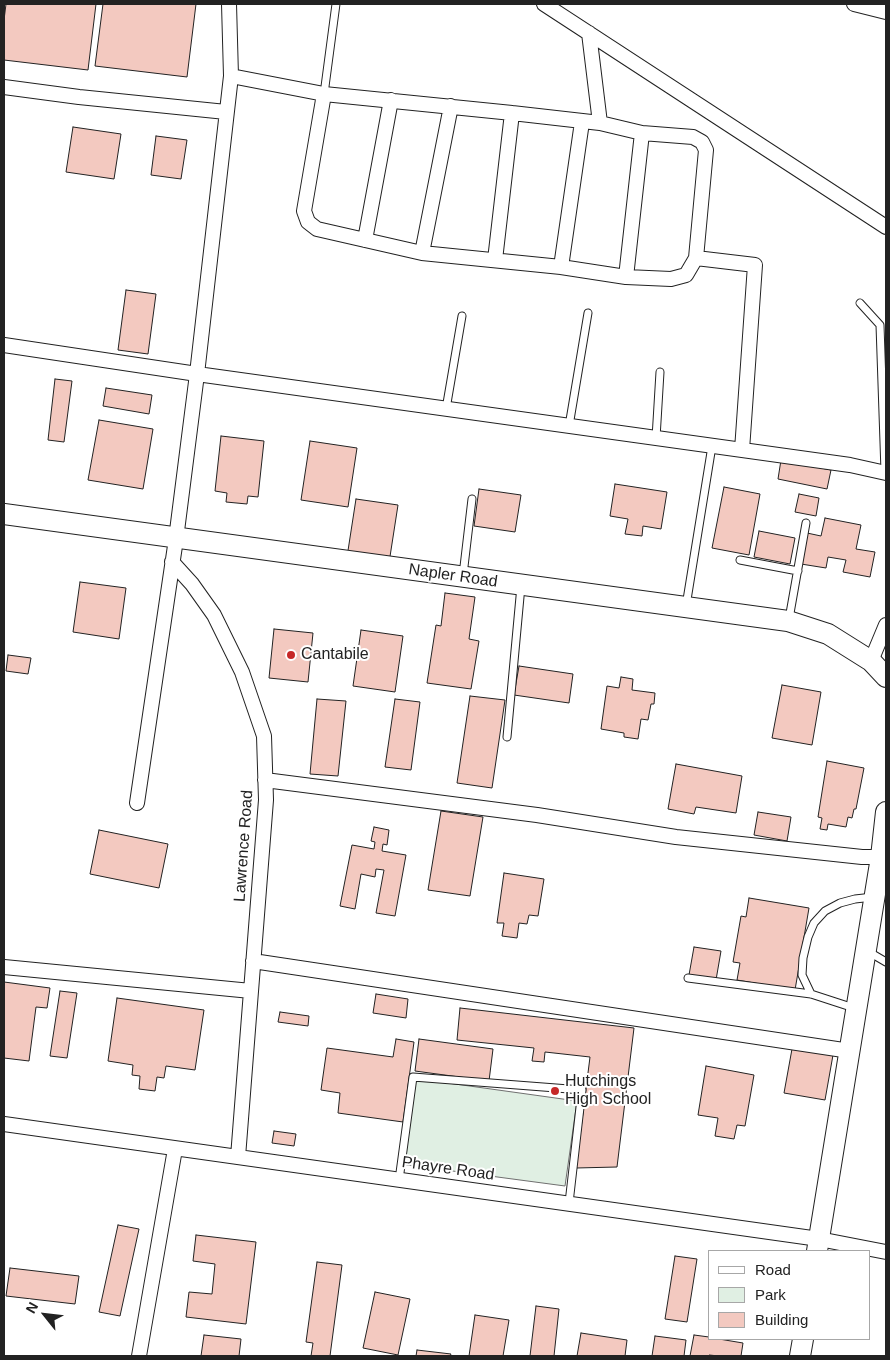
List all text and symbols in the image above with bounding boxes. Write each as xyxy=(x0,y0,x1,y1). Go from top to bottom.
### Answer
street label: Napler Road xyxy=(407,560,499,592)
place label: Cantabile xyxy=(301,645,369,665)
marker: Cantabile xyxy=(285,649,297,661)
street label: Lawrence Road xyxy=(231,789,257,903)
place label: Hutchings High School xyxy=(565,1072,651,1110)
marker: Hutchings High School xyxy=(549,1085,561,1097)
street label: Phayre Road xyxy=(400,1153,496,1185)
legend xyxy=(708,1250,870,1340)
text: Road xyxy=(755,1261,791,1278)
text: Park xyxy=(755,1286,786,1303)
north arrow xyxy=(20,1290,70,1340)
text: N xyxy=(22,1299,41,1316)
text: Building xyxy=(755,1311,808,1328)

